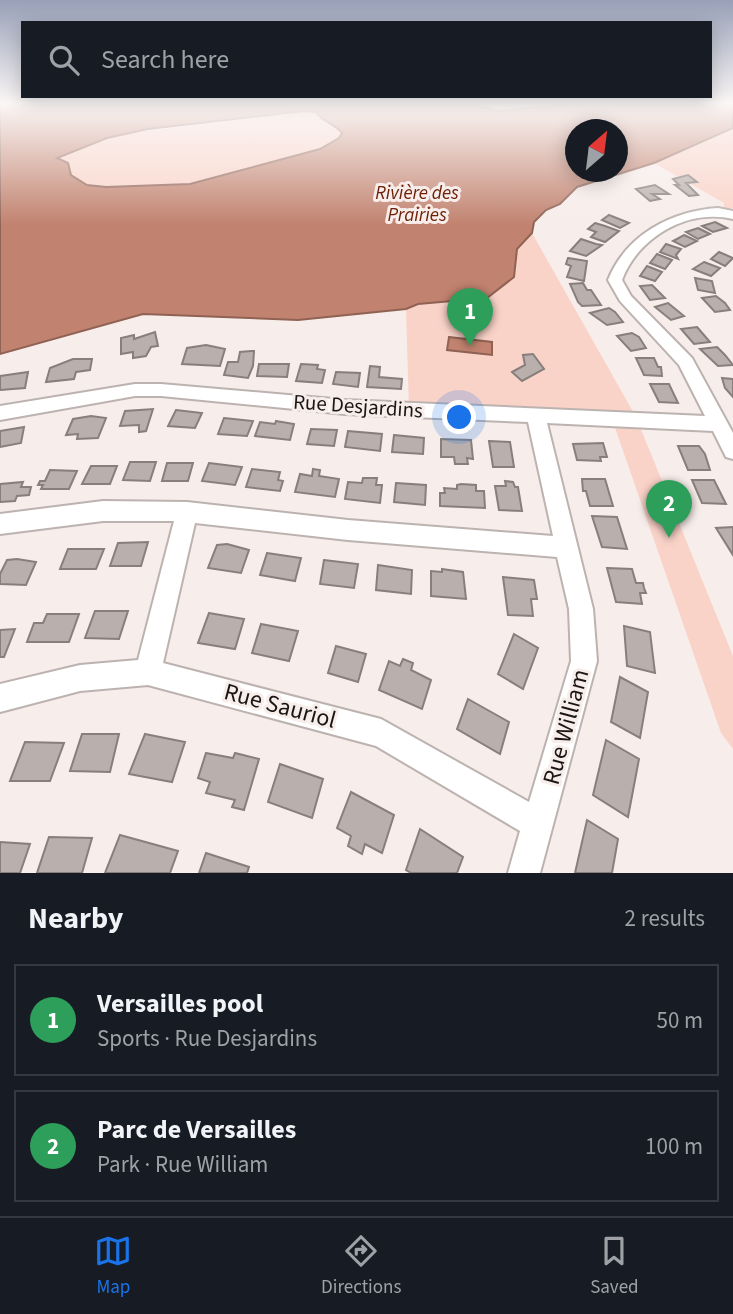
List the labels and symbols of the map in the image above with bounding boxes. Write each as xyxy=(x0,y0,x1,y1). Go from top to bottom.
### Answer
north arrow xyxy=(565,119,628,182)
water label: Rivière des Prairies xyxy=(375,180,459,229)
pin: 1 xyxy=(447,288,493,346)
street label: Rue Desjardins xyxy=(292,386,424,426)
your location xyxy=(442,400,476,434)
pin: 2 xyxy=(646,480,692,538)
street label: Rue William xyxy=(534,665,598,789)
street label: Rue Sauriol xyxy=(220,674,340,738)

